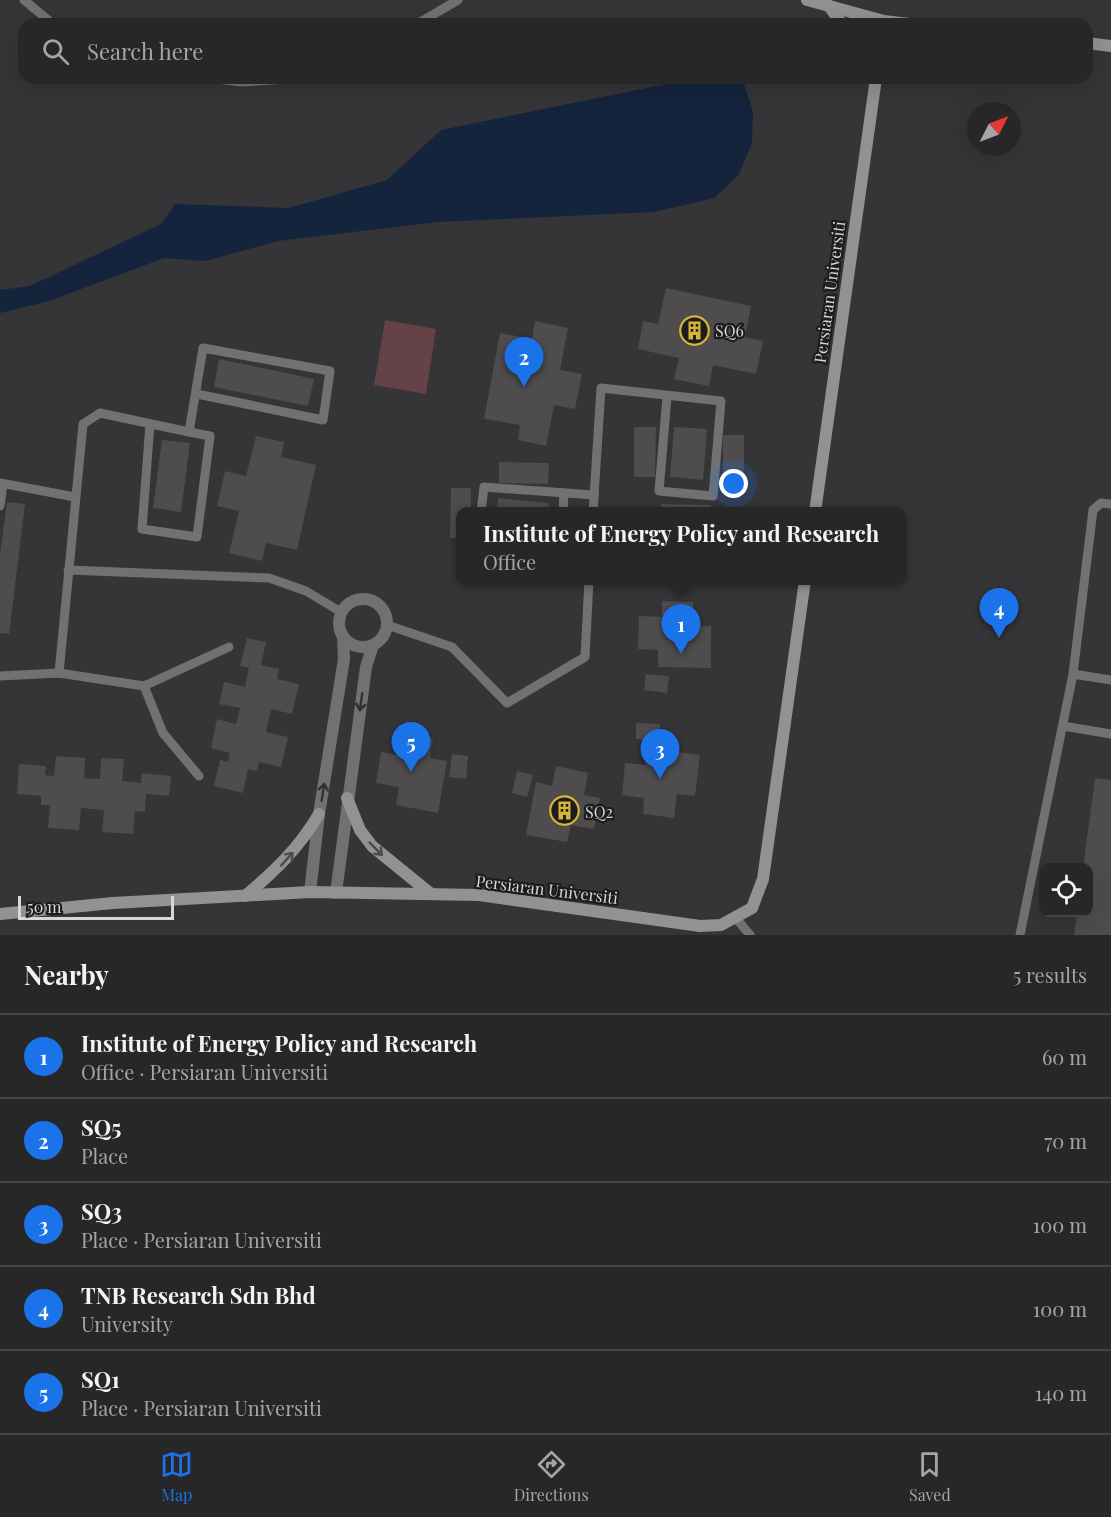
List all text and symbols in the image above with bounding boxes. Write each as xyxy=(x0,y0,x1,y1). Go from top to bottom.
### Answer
search box xyxy=(18,18,1093,84)
icon: search xyxy=(39,35,72,68)
text: Search here xyxy=(87,36,203,66)
north arrow xyxy=(967,102,1021,156)
street label: Persiaran Universiti xyxy=(809,220,849,364)
building icon: SQ6 xyxy=(678,314,710,346)
place label: SQ6 xyxy=(715,320,744,341)
pin: 2 xyxy=(504,338,544,387)
your location xyxy=(719,469,748,498)
popup xyxy=(456,507,906,585)
text: Institute of Energy Policy and Research xyxy=(483,518,879,548)
text: Office xyxy=(483,548,536,575)
pin: 4 xyxy=(980,588,1018,638)
pin: 1 xyxy=(662,604,700,654)
one-way arrow xyxy=(355,692,366,712)
pin: 5 xyxy=(392,722,430,772)
pin: 3 xyxy=(640,730,680,779)
one-way arrow xyxy=(317,783,328,803)
building icon: SQ2 xyxy=(548,795,580,827)
place label: SQ2 xyxy=(585,801,613,822)
one-way arrow xyxy=(368,841,383,856)
one-way arrow xyxy=(280,852,294,867)
map controls xyxy=(1039,863,1093,917)
button: locate xyxy=(1039,863,1093,917)
street label: Persiaran Universiti xyxy=(475,870,619,908)
scale bar xyxy=(18,893,174,920)
text: 50 m xyxy=(27,896,61,917)
text: Nearby xyxy=(24,957,109,992)
text: 5 results xyxy=(1013,961,1087,988)
text: Institute of Energy Policy and Research xyxy=(81,1028,477,1058)
text: 1 xyxy=(40,1043,47,1070)
text: 60 m xyxy=(1042,1043,1087,1070)
text: Office · Persiaran Universiti xyxy=(81,1058,328,1085)
text: SQ5 xyxy=(81,1112,121,1142)
text: 2 xyxy=(38,1127,49,1154)
text: 70 m xyxy=(1044,1127,1087,1154)
text: Place xyxy=(81,1142,128,1169)
text: SQ3 xyxy=(81,1196,122,1226)
text: 3 xyxy=(39,1211,48,1238)
text: 100 m xyxy=(1033,1211,1087,1238)
text: Place · Persiaran Universiti xyxy=(81,1226,322,1253)
text: TNB Research Sdn Bhd xyxy=(81,1280,316,1310)
text: 4 xyxy=(38,1295,49,1322)
text: 100 m xyxy=(1033,1295,1087,1322)
text: University xyxy=(81,1310,173,1337)
text: SQ1 xyxy=(81,1364,120,1394)
text: 5 xyxy=(39,1379,48,1406)
text: 140 m xyxy=(1035,1379,1087,1406)
text: Place · Persiaran Universiti xyxy=(81,1394,322,1421)
tab: Map xyxy=(160,1448,193,1505)
tab: Directions xyxy=(514,1448,589,1505)
tab: Saved xyxy=(909,1448,951,1505)

